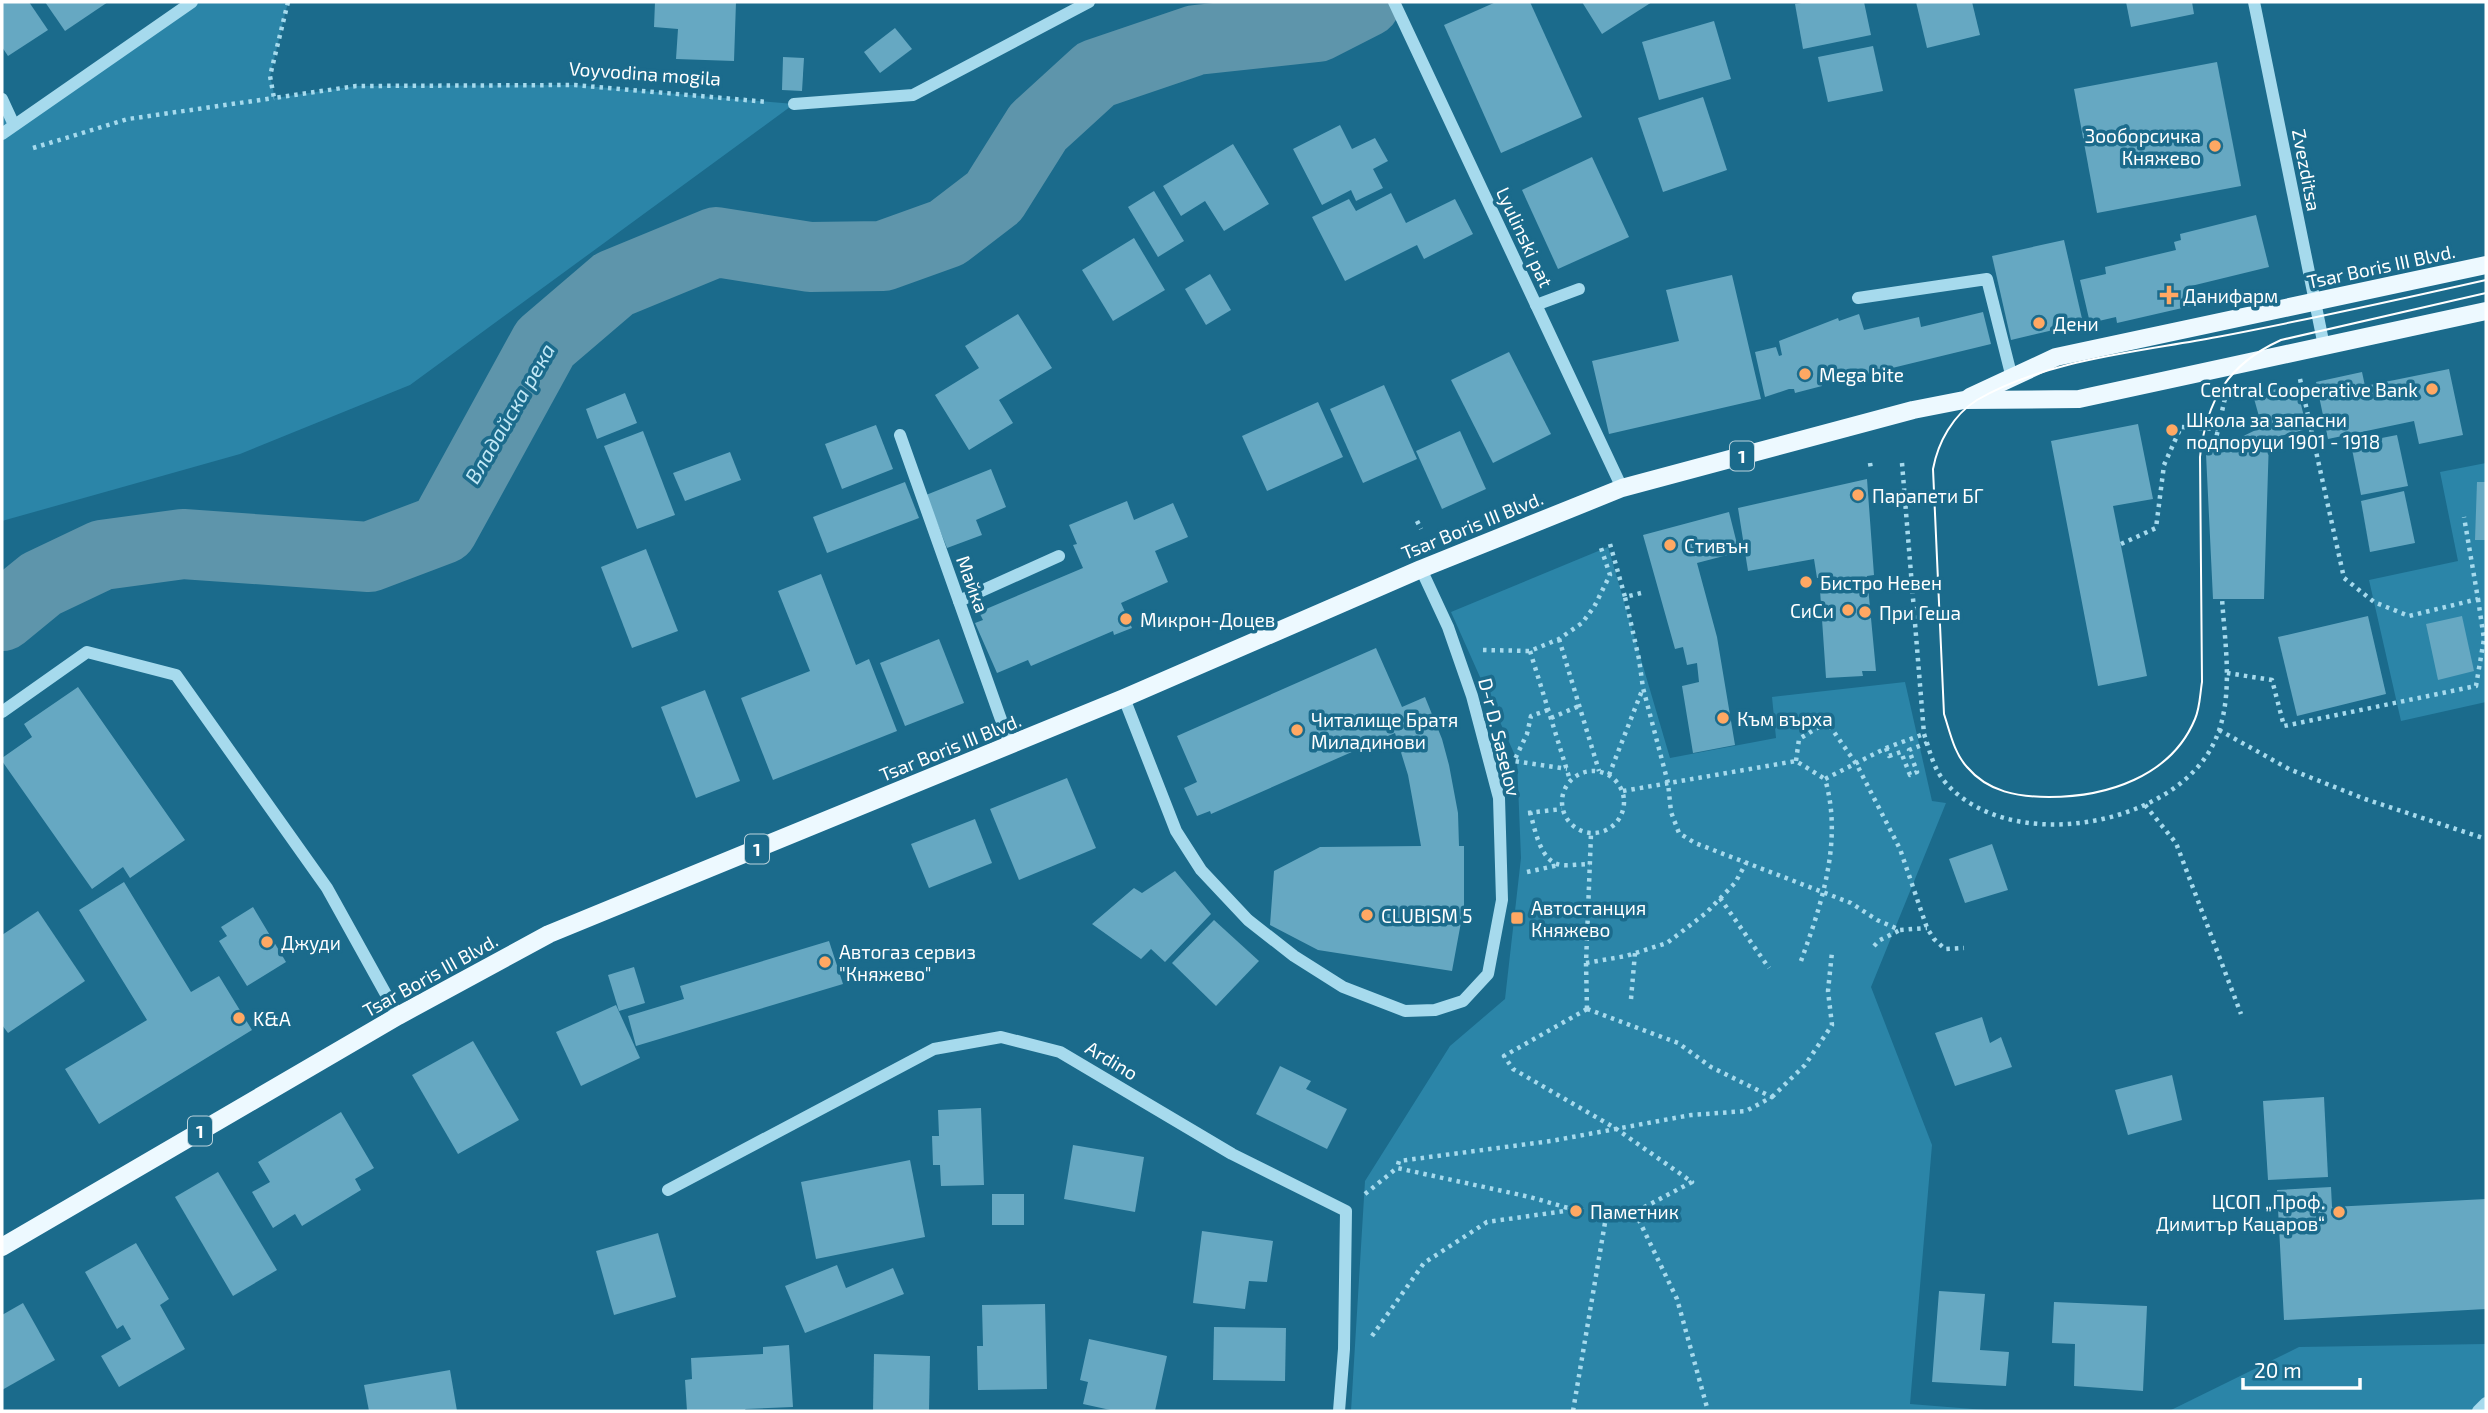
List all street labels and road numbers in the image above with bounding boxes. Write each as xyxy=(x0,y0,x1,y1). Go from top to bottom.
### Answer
street label: Voyvodina mogila xyxy=(568,56,722,90)
street label: Zvezditsa xyxy=(2288,127,2326,213)
street label: Lyulinski pat xyxy=(1492,183,1558,291)
street label: Tsar Boris III Blvd. xyxy=(2305,239,2457,293)
road number: 1 xyxy=(1730,442,1754,470)
street label: Tsar Boris III Blvd. xyxy=(1398,486,1546,564)
street label: Майка xyxy=(952,552,994,616)
street label: D-r D. Saselov xyxy=(1474,675,1526,799)
street label: Tsar Boris III Blvd. xyxy=(876,708,1024,786)
road number: 1 xyxy=(745,834,769,864)
street label: Tsar Boris III Blvd. xyxy=(358,928,502,1022)
street label: Ardino xyxy=(1082,1036,1142,1084)
road number: 1 xyxy=(188,1116,212,1146)

